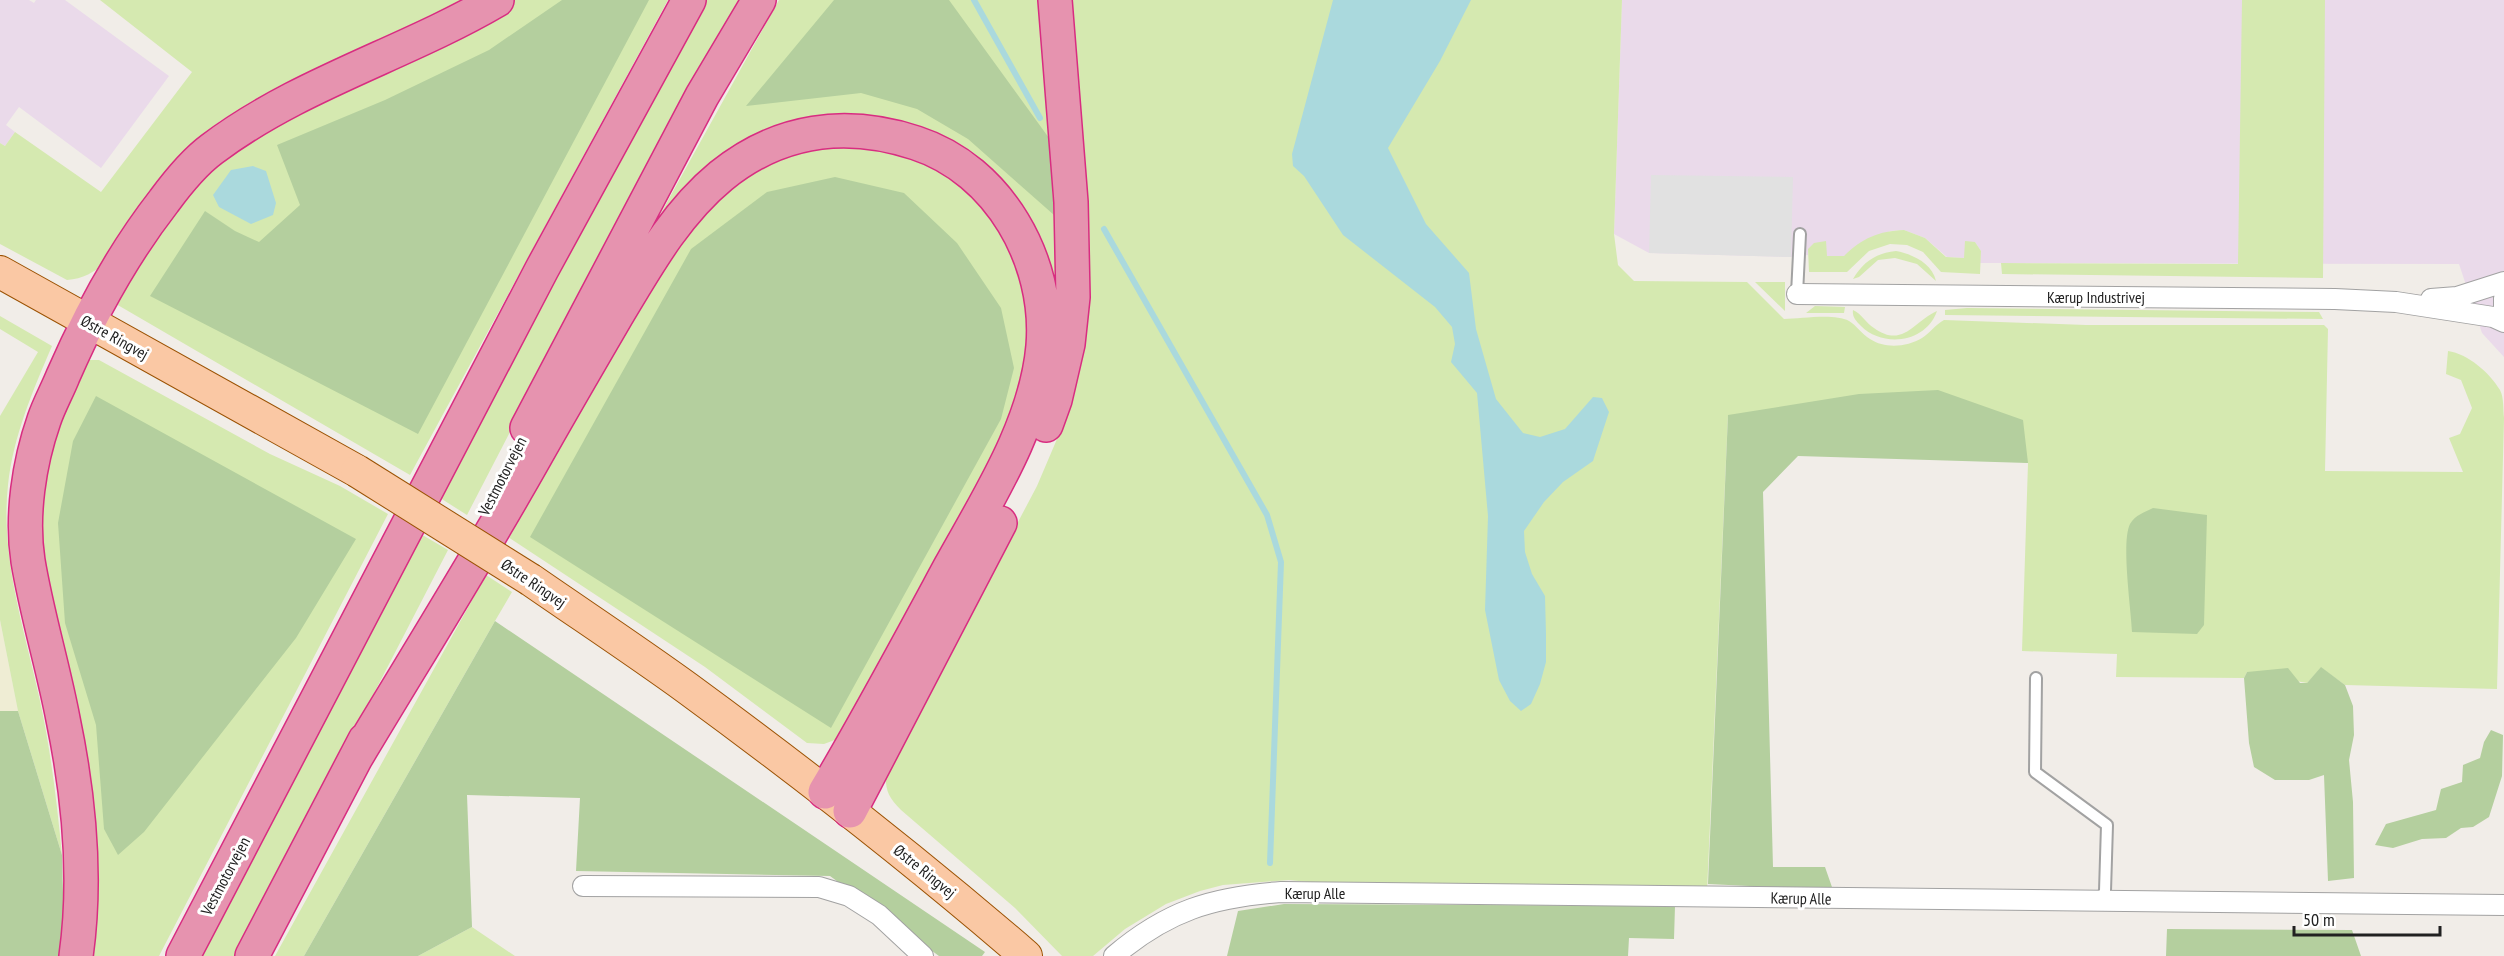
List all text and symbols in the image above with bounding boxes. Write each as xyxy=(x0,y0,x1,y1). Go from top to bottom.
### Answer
street label: Kærup Industrivej xyxy=(2047,287,2145,307)
street label: Østre Ringvej xyxy=(78,310,152,364)
street label: Vestmotorvejen xyxy=(473,433,530,520)
street label: Østre Ringvej xyxy=(498,554,570,612)
street label: Vestmotorvejen xyxy=(196,833,254,919)
street label: Østre Ringvej xyxy=(890,840,960,902)
street label: Kærup Alle xyxy=(1285,883,1345,903)
street label: Kærup Alle xyxy=(1770,887,1832,909)
scale bar xyxy=(2294,899,2440,937)
text: 50 m xyxy=(2303,908,2335,931)

